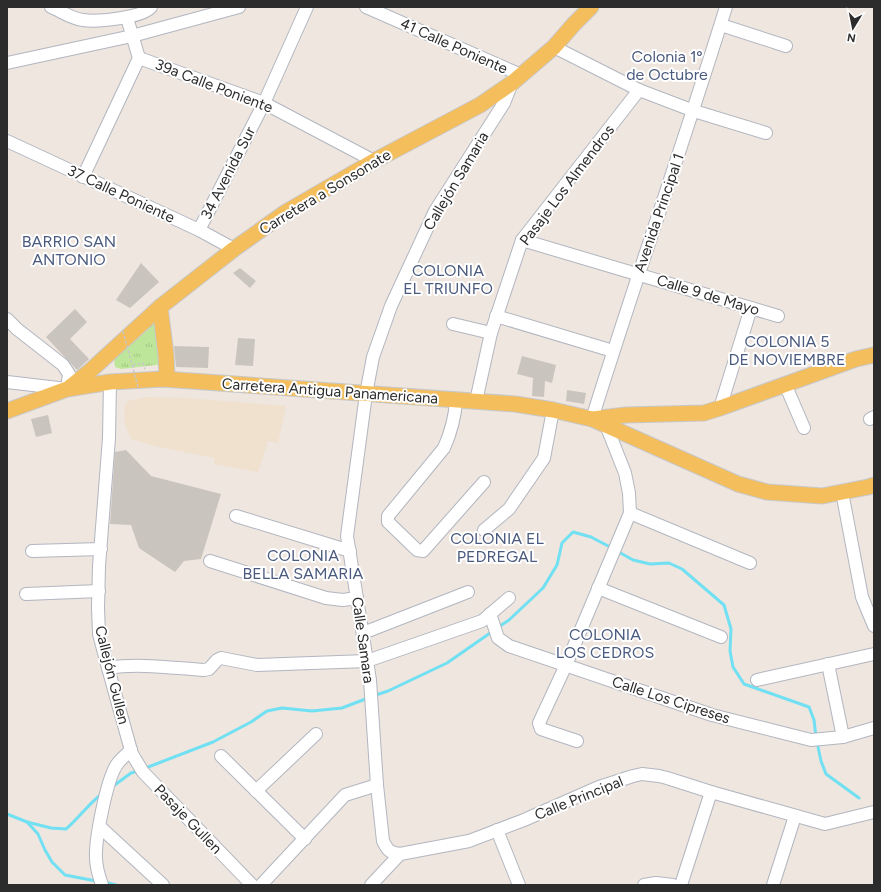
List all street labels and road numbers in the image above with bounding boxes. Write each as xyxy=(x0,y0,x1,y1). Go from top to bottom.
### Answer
street label: 41 Calle Poniente xyxy=(398,14,510,78)
street label: 39a Calle Poniente xyxy=(153,55,275,117)
street label: Pasaje Los Almendros xyxy=(516,121,618,249)
street label: 34 Avenida Sur xyxy=(197,124,259,222)
street label: Callejón Samaria xyxy=(420,129,492,233)
street label: Carretera a Sonsonate xyxy=(256,146,394,238)
street label: Avenida Principal 1 xyxy=(630,151,688,275)
street label: 37 Calle Poniente xyxy=(64,161,178,227)
street label: Calle 9 de Mayo xyxy=(654,271,762,319)
street label: Carretera Antigua Panamericana xyxy=(221,374,439,408)
street label: Calle Samara xyxy=(348,596,378,684)
street label: Callejón Gullen xyxy=(91,624,133,726)
street label: Calle Los Cipreses xyxy=(610,672,732,728)
street label: Calle Principal xyxy=(532,772,626,824)
street label: Pasaje Gullen xyxy=(150,780,226,858)

